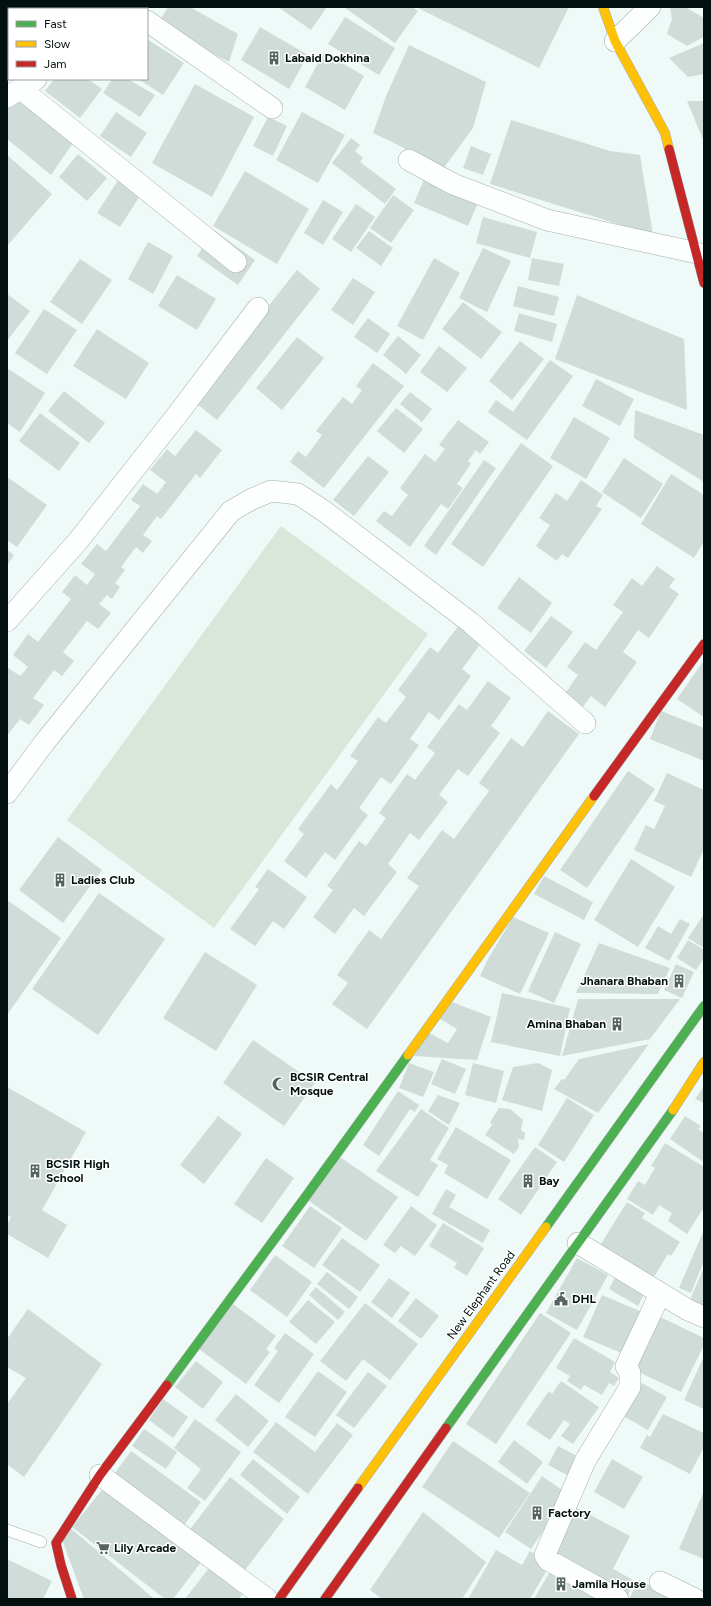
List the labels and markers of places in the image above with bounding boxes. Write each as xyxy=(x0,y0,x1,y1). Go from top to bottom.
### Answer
building icon: Labaid Dokhina xyxy=(266,50,282,66)
place label: Labaid Dokhina xyxy=(285,51,370,65)
building icon: Ladies Club xyxy=(52,872,68,888)
place label: Ladies Club xyxy=(71,873,135,887)
building icon: Jhanara Bhaban xyxy=(671,973,687,989)
place label: Jhanara Bhaban xyxy=(580,974,668,988)
building icon: Amina Bhaban xyxy=(609,1016,625,1032)
place label: Amina Bhaban xyxy=(527,1017,606,1031)
place label: BCSIR Central Mosque xyxy=(290,1070,368,1098)
mosque icon: BCSIR Central Mosque xyxy=(271,1076,287,1092)
place label: BCSIR High School xyxy=(46,1157,110,1185)
building icon: BCSIR High School xyxy=(27,1163,43,1179)
building icon: Bay xyxy=(520,1173,536,1189)
place label: Bay xyxy=(539,1174,560,1188)
public building icon: DHL xyxy=(553,1291,569,1307)
place label: DHL xyxy=(572,1292,596,1306)
building icon: Factory xyxy=(529,1505,545,1521)
place label: Factory xyxy=(548,1506,591,1520)
supermarket icon: Lily Arcade xyxy=(95,1540,111,1556)
place label: Lily Arcade xyxy=(114,1541,177,1555)
building icon: Jamila House xyxy=(553,1576,569,1592)
place label: Jamila House xyxy=(572,1577,646,1591)

